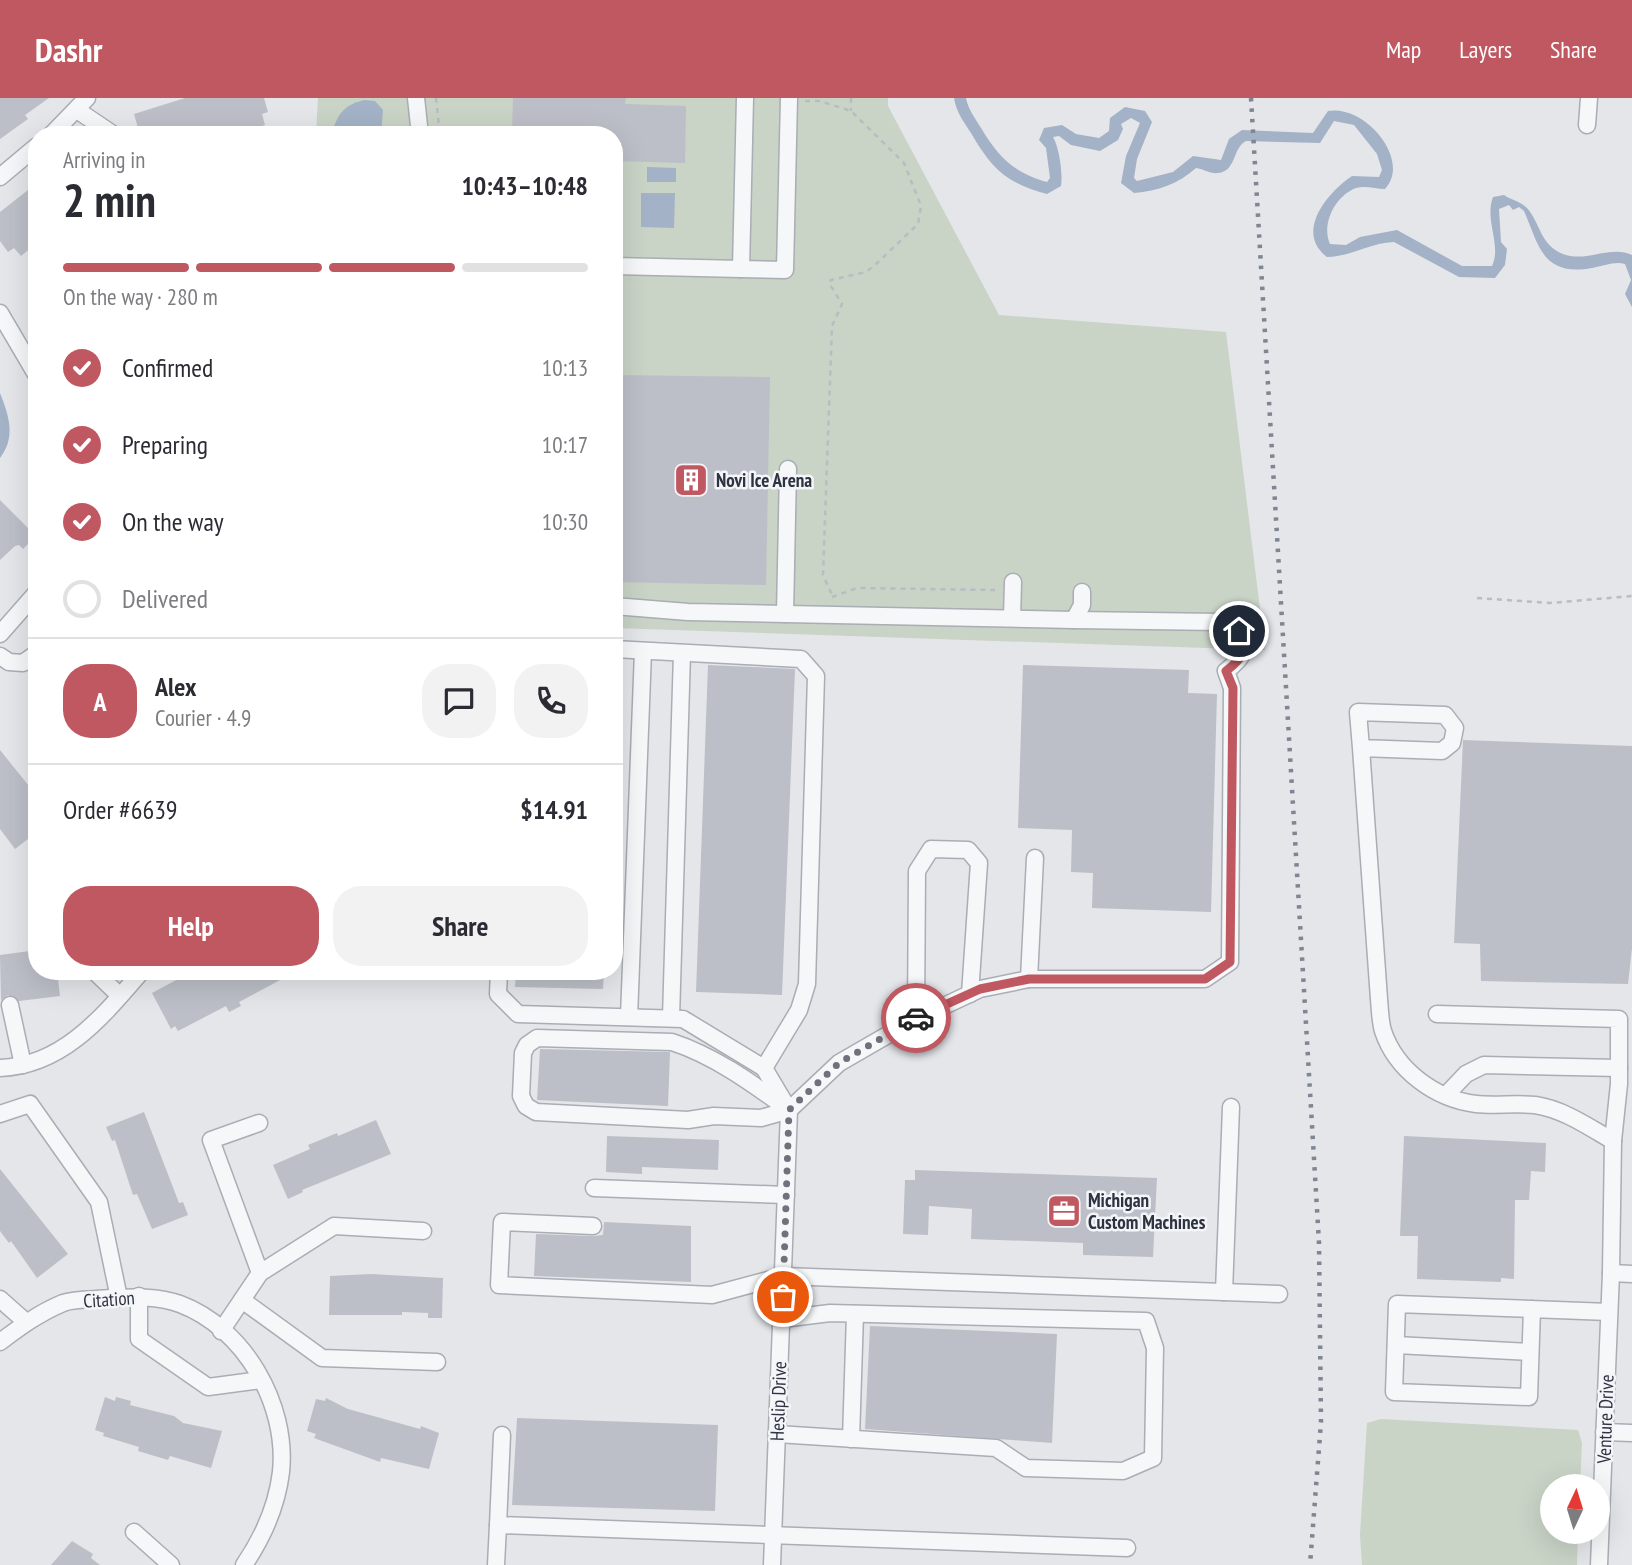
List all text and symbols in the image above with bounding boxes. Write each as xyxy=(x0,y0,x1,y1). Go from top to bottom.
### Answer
text: Dashr xyxy=(35,28,102,71)
text: Map xyxy=(1386,34,1421,65)
text: Layers xyxy=(1459,34,1512,65)
text: Share xyxy=(1550,34,1597,65)
text: Arriving in xyxy=(63,145,145,174)
text: 10:43–10:48 xyxy=(461,169,588,202)
text: 2 min xyxy=(63,170,156,230)
text: On the way · 280 m xyxy=(63,282,218,311)
icon: check xyxy=(63,349,101,387)
text: Confirmed xyxy=(122,351,213,384)
text: 10:13 xyxy=(542,353,588,382)
icon: check xyxy=(63,426,101,464)
text: Preparing xyxy=(122,428,208,461)
text: 10:17 xyxy=(542,430,588,459)
building icon: Novi Ice Arena xyxy=(672,461,710,499)
place label: Novi Ice Arena xyxy=(716,468,812,492)
icon: check xyxy=(63,503,101,541)
text: On the way xyxy=(122,505,224,538)
text: 10:30 xyxy=(542,507,588,536)
text: Delivered xyxy=(122,582,208,615)
pin xyxy=(1209,601,1269,661)
icon: home xyxy=(1220,612,1258,650)
button: chat xyxy=(422,664,496,738)
button: phone xyxy=(514,664,588,738)
text: Alex xyxy=(155,670,196,703)
text: A xyxy=(93,685,107,718)
text: Courier · 4.9 xyxy=(155,703,251,732)
text: Order #6639 xyxy=(63,793,178,826)
text: $14.91 xyxy=(520,793,588,826)
button: Help xyxy=(63,886,319,966)
button: Share xyxy=(333,886,588,966)
courier xyxy=(881,983,951,1053)
icon: car xyxy=(897,999,935,1037)
place label: Michigan Custom Machines xyxy=(1088,1188,1206,1234)
office icon: Michigan Custom Machines xyxy=(1045,1192,1083,1230)
pin xyxy=(753,1267,813,1327)
icon: bag xyxy=(764,1278,802,1316)
street label: Citation xyxy=(82,1285,136,1313)
street label: Heslip Drive xyxy=(765,1361,791,1441)
street label: Venture Drive xyxy=(1591,1374,1619,1465)
north arrow xyxy=(1540,1474,1610,1544)
map controls xyxy=(1540,1474,1610,1544)

